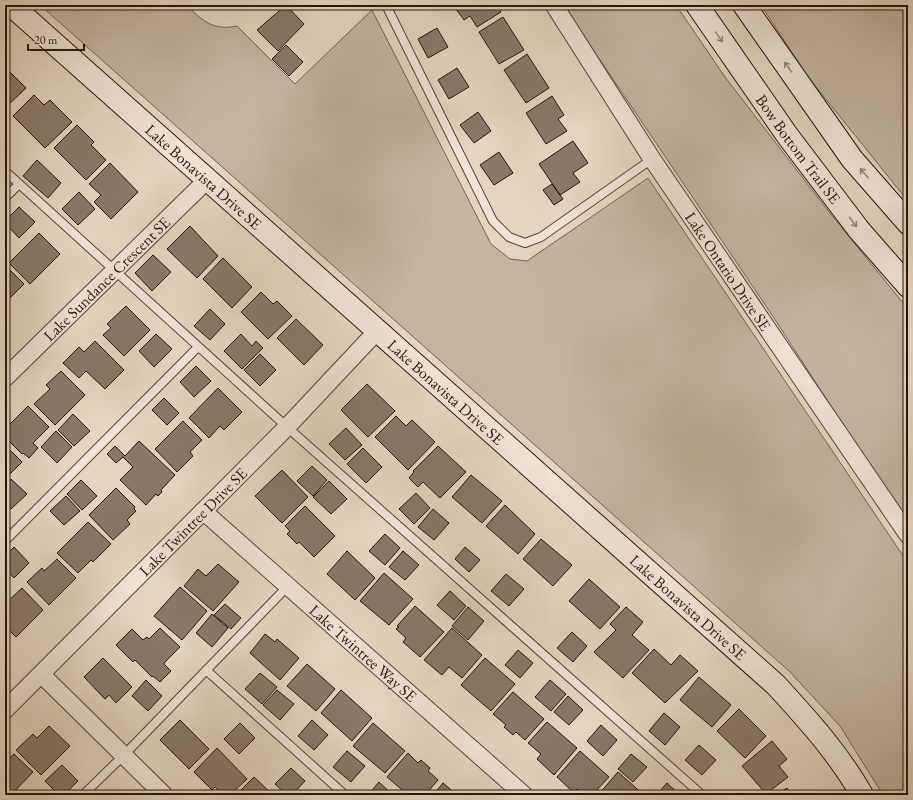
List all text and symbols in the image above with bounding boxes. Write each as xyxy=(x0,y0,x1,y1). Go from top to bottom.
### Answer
scale bar xyxy=(28,26,84,52)
one-way arrow xyxy=(715,31,723,42)
text: 20 m xyxy=(34,32,58,48)
one-way arrow xyxy=(784,62,792,73)
street label: Bow Bottom Trail SE xyxy=(751,90,845,208)
street label: Lake Bonavista Drive SE xyxy=(141,119,266,234)
one-way arrow xyxy=(859,167,868,178)
street label: Lake Ontario Drive SE xyxy=(680,208,776,335)
street label: Lake Sundance Crescent SE xyxy=(39,212,175,346)
one-way arrow xyxy=(849,216,857,227)
street label: Lake Bonavista Drive SE xyxy=(383,335,508,449)
street label: Lake Twintree Drive SE xyxy=(134,463,252,581)
street label: Lake Bonavista Drive SE xyxy=(625,550,751,665)
street label: Lake Twintree Way SE xyxy=(305,600,421,706)

